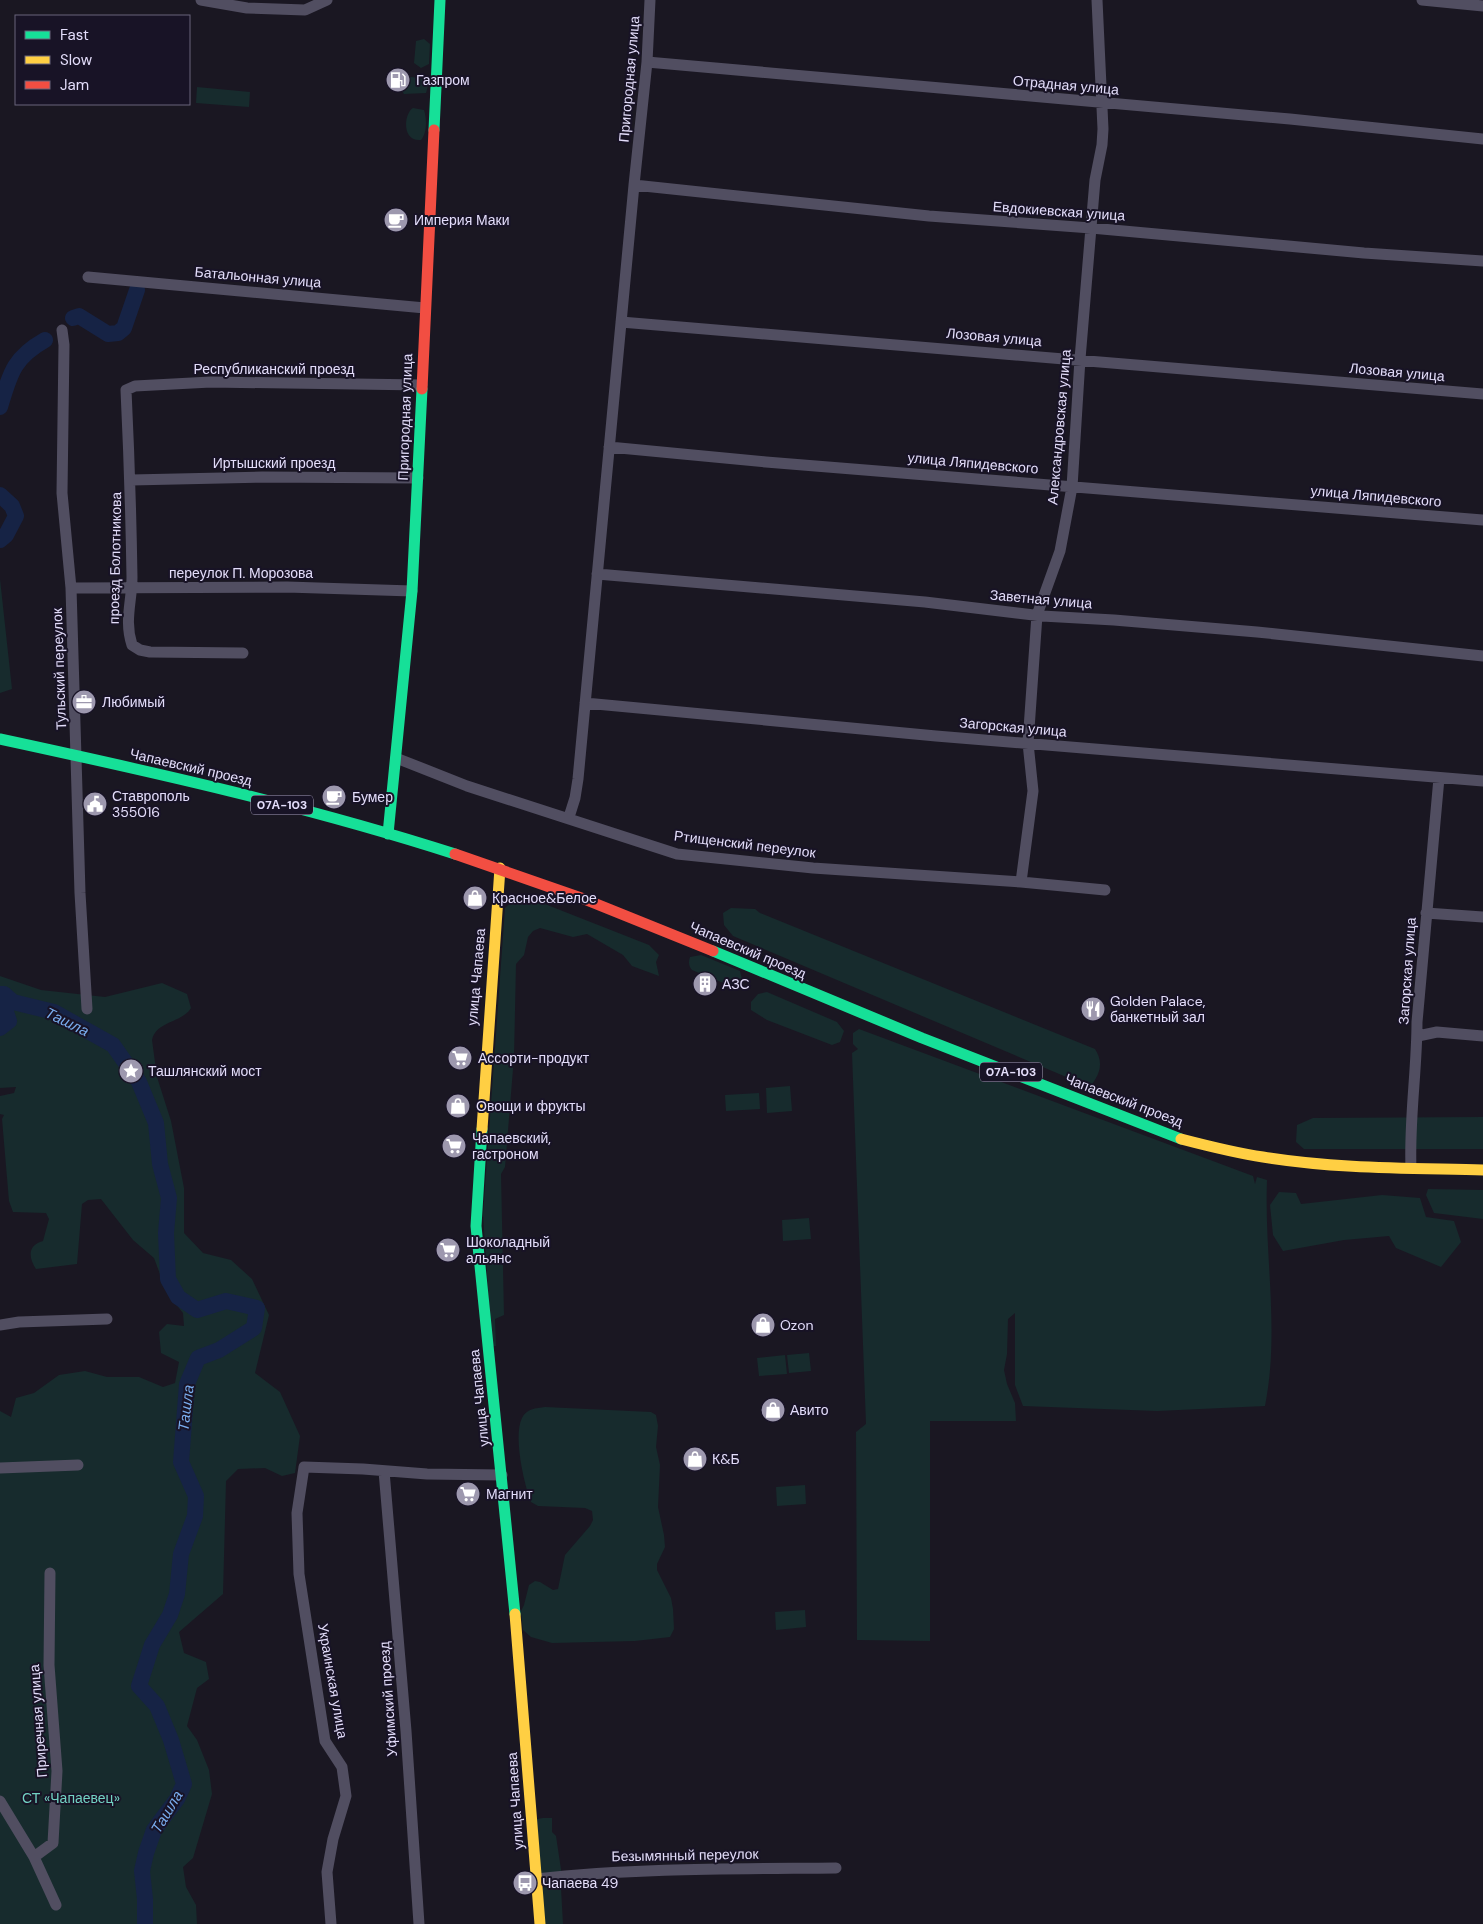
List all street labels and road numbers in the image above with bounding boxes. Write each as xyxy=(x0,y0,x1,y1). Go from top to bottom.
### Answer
street label: Пригородная улица xyxy=(614,15,644,143)
street label: Отрадная улица xyxy=(1012,71,1120,99)
street label: Евдокиевская улица xyxy=(992,197,1126,225)
street label: Батальонная улица xyxy=(194,262,322,292)
street label: Лозовая улица xyxy=(946,324,1043,350)
street label: Александровская улица xyxy=(1043,348,1075,506)
street label: Пригородная улица xyxy=(394,353,416,481)
street label: Лозовая улица xyxy=(1349,359,1446,385)
street label: Республиканский проезд xyxy=(194,360,354,378)
street label: улица Ляпидевского xyxy=(907,448,1039,478)
street label: Иртышский проезд xyxy=(213,454,335,472)
street label: улица Ляпидевского xyxy=(1310,481,1442,511)
street label: проезд Болотникова xyxy=(105,492,125,624)
street label: переулок П. Морозова xyxy=(169,564,313,582)
street label: Заветная улица xyxy=(989,586,1093,612)
street label: Тульский переулок xyxy=(48,607,70,730)
street label: Загорская улица xyxy=(959,713,1068,741)
street label: Чапаевский проезд xyxy=(128,744,254,790)
road number: 07А-103 xyxy=(251,796,313,814)
street label: Ртищенский переулок xyxy=(673,826,818,862)
street label: Загорская улица xyxy=(1394,916,1420,1025)
street label: Чапаевский проезд xyxy=(687,917,809,983)
street label: улица Чапаева xyxy=(463,927,489,1026)
road number: 07А-103 xyxy=(980,1062,1042,1082)
street label: Чапаевский проезд xyxy=(1062,1069,1186,1131)
street label: улица Чапаева xyxy=(465,1348,493,1447)
street label: Украинская улица xyxy=(314,1622,352,1740)
street label: Уфимский проезд xyxy=(375,1641,401,1757)
street label: Приречная улица xyxy=(25,1664,51,1778)
street label: улица Чапаева xyxy=(503,1752,527,1850)
street label: Безымянный переулок xyxy=(611,1845,760,1865)

